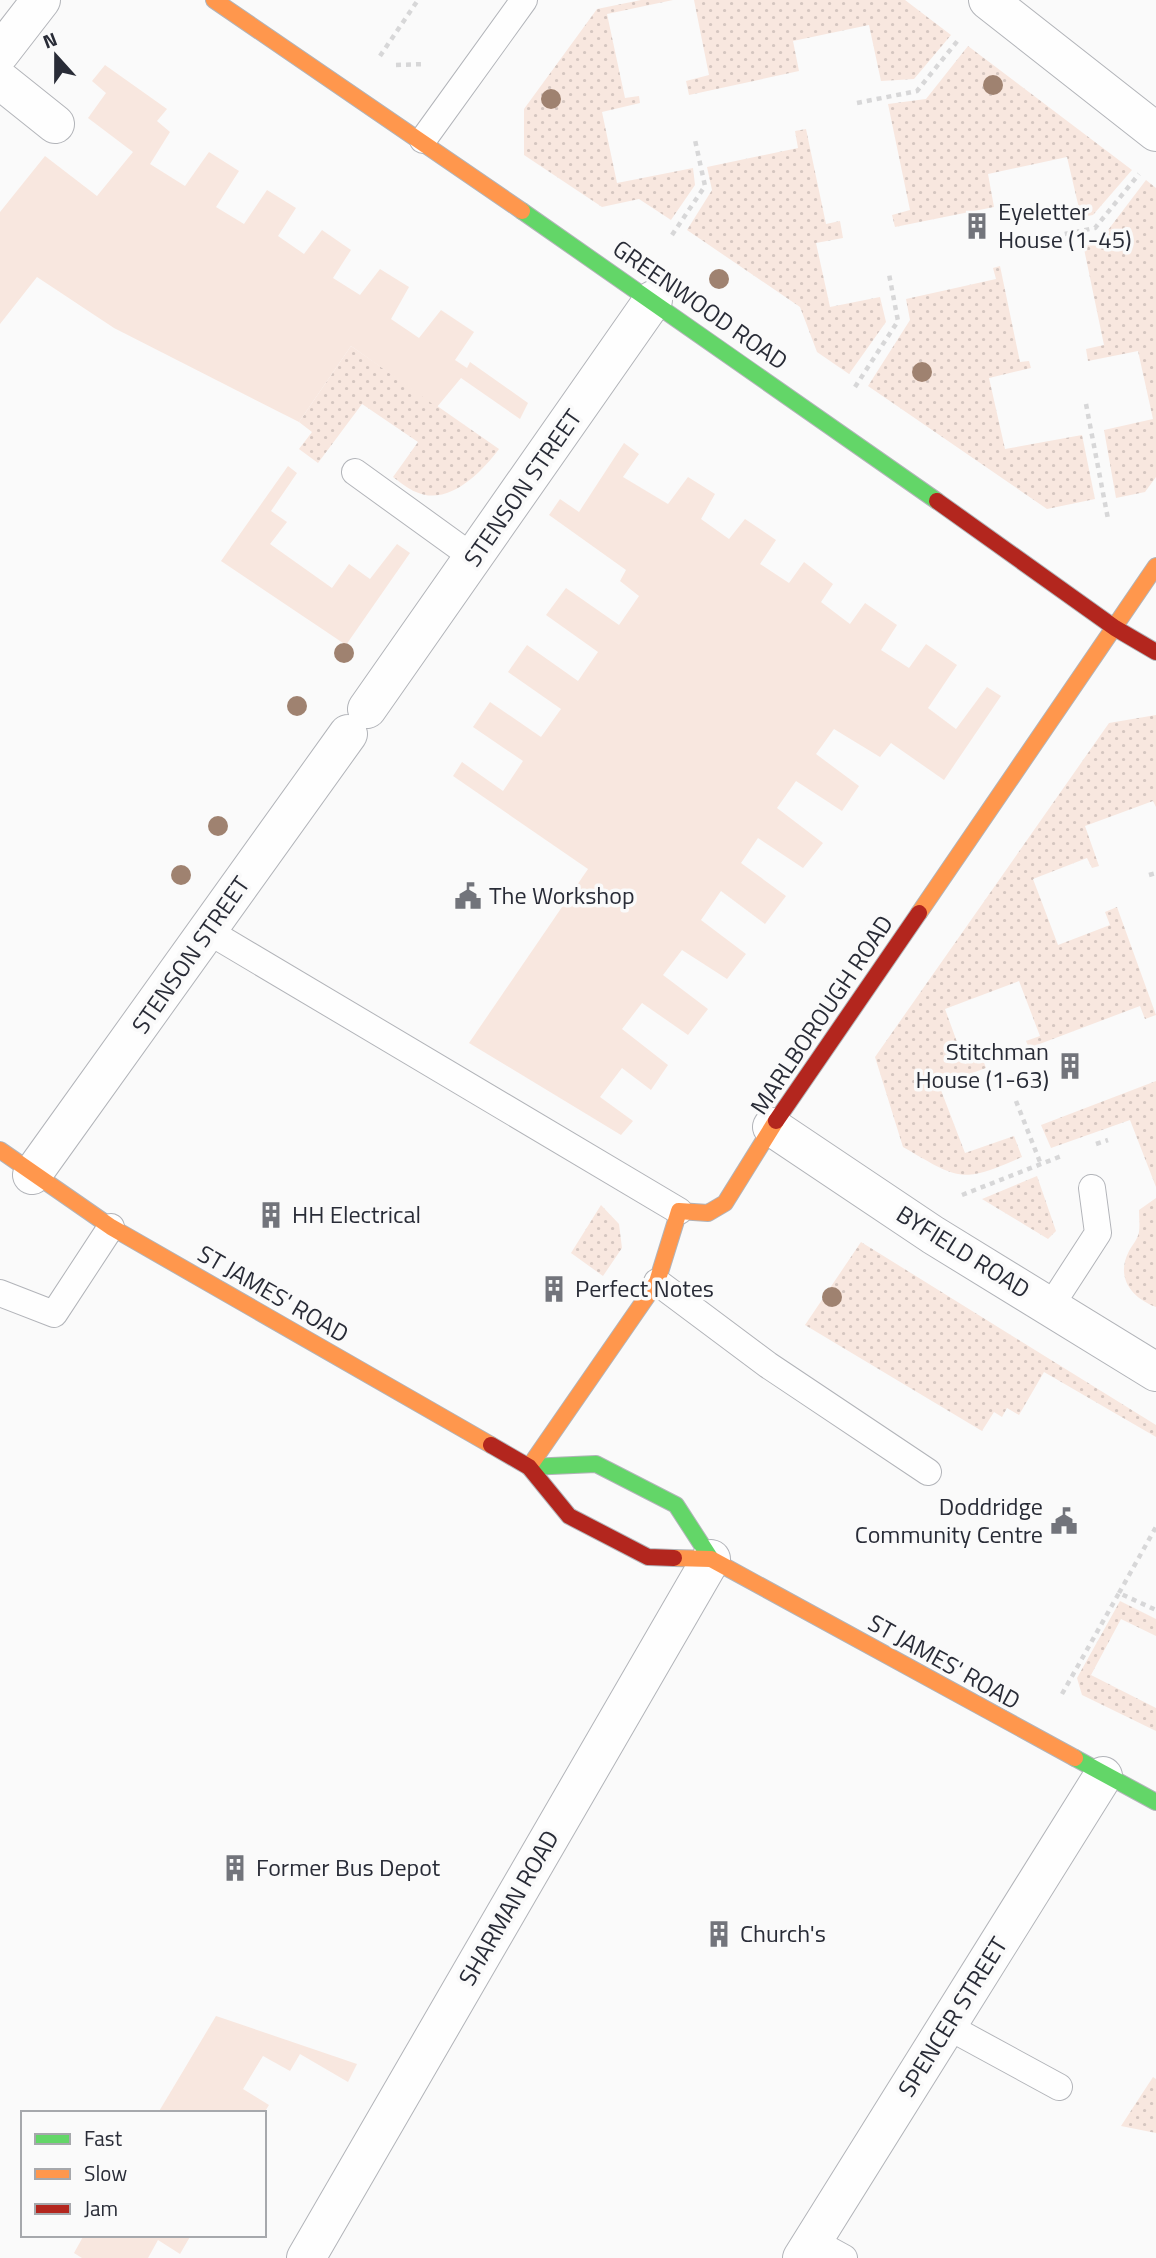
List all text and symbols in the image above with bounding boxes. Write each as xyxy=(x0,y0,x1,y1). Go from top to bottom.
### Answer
north arrow xyxy=(21,21,91,91)
text: N xyxy=(38,24,61,56)
place label: Eyeletter House (1-45) xyxy=(998,193,1132,257)
building icon: Eyeletter House (1-45) xyxy=(962,211,992,241)
street label: GREENWOOD ROAD xyxy=(606,230,795,378)
street label: STENSON STREET xyxy=(454,401,590,574)
street label: STENSON STREET xyxy=(122,868,258,1041)
place label: The Workshop xyxy=(489,877,635,913)
public building icon: The Workshop xyxy=(453,881,483,911)
street label: MARLBOROUGH ROAD xyxy=(741,907,901,1121)
place label: Stitchman House (1-63) xyxy=(915,1033,1049,1097)
building icon: Stitchman House (1-63) xyxy=(1055,1051,1085,1081)
place label: HH Electrical xyxy=(292,1196,421,1232)
street label: BYFIELD ROAD xyxy=(890,1196,1037,1307)
building icon: HH Electrical xyxy=(256,1200,286,1230)
street label: ST JAMES' ROAD xyxy=(191,1235,356,1351)
place label: Perfect Notes xyxy=(575,1270,714,1306)
building icon: Perfect Notes xyxy=(539,1274,569,1304)
place label: Doddridge Community Centre xyxy=(855,1488,1043,1552)
public building icon: Doddridge Community Centre xyxy=(1049,1506,1079,1536)
street label: ST JAMES' ROAD xyxy=(862,1604,1027,1718)
street label: SHARMAN ROAD xyxy=(449,1823,567,1992)
place label: Former Bus Depot xyxy=(256,1849,441,1885)
building icon: Former Bus Depot xyxy=(220,1853,250,1883)
place label: Church's xyxy=(740,1915,826,1951)
building icon: Church's xyxy=(704,1919,734,1949)
street label: SPENCER STREET xyxy=(888,1929,1016,2103)
legend xyxy=(21,2111,266,2237)
text: Fast xyxy=(84,2122,123,2154)
text: Slow xyxy=(84,2157,127,2189)
text: Jam xyxy=(84,2192,118,2224)

